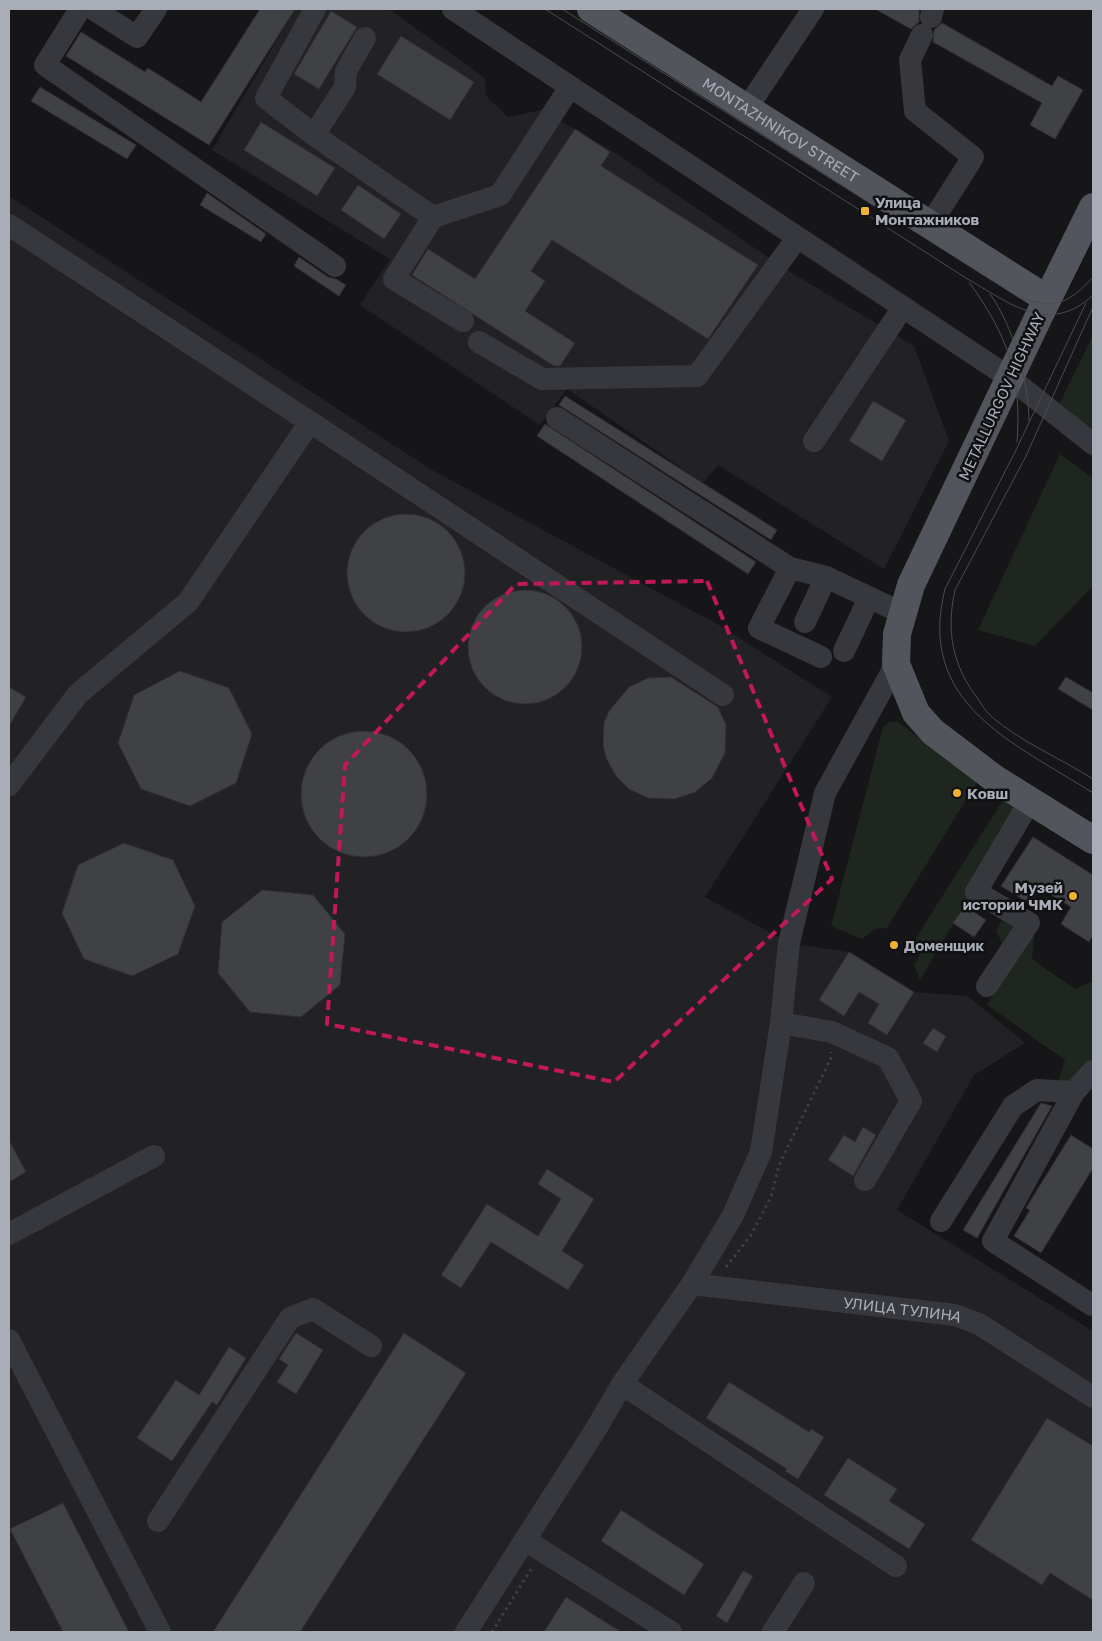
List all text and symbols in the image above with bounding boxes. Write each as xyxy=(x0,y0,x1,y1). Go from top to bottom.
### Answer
street label: MONTAZHNIKOV STREET xyxy=(699,73,862,186)
place label: Улица Монтажников xyxy=(875,193,980,228)
marker: Улица Монтажников xyxy=(859,205,871,217)
street label: METALLURGOV HIGHWAY xyxy=(954,309,1048,483)
place label: Ковш xyxy=(967,784,1008,802)
marker: Ковш xyxy=(951,787,963,799)
place label: Музей истории ЧМК xyxy=(963,878,1063,913)
marker: Музей истории ЧМК xyxy=(1067,890,1079,902)
place label: Доменщик xyxy=(904,936,984,954)
marker: Доменщик xyxy=(888,939,900,951)
street label: УЛИЦА ТУЛИНА xyxy=(842,1293,965,1326)

